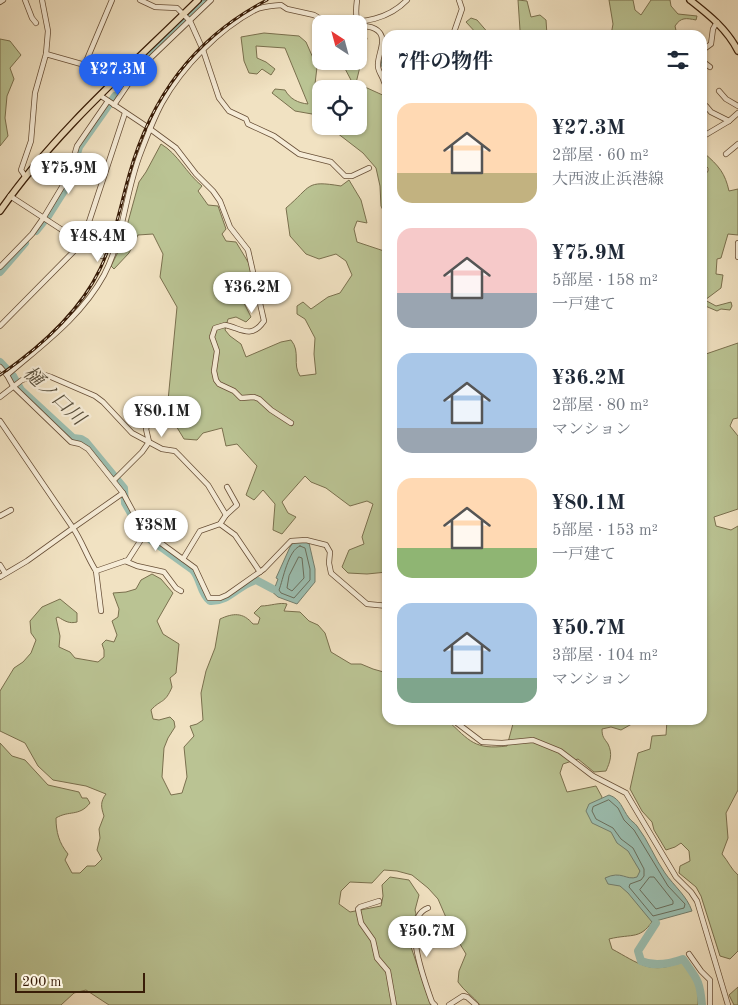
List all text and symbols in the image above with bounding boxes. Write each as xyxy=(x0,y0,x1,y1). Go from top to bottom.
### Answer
north arrow xyxy=(312,15,368,70)
map controls xyxy=(312,15,367,135)
icon: filters xyxy=(664,46,692,74)
text: 7件の物件 xyxy=(397,52,493,73)
pin: ¥27.3M xyxy=(77,54,159,96)
text: ¥27.3M xyxy=(90,62,146,78)
button: locate xyxy=(312,80,367,135)
text: ¥27.3M xyxy=(552,118,625,139)
icon: home xyxy=(437,123,497,183)
text: 2部屋 · 60 m² xyxy=(552,148,649,164)
pin: ¥75.9M xyxy=(28,152,110,195)
text: ¥75.9M xyxy=(41,161,97,177)
text: 大西波止浜港線 xyxy=(552,172,664,188)
pin: ¥48.4M xyxy=(57,220,139,263)
text: ¥48.4M xyxy=(70,229,126,245)
text: ¥75.9M xyxy=(552,243,625,264)
icon: home xyxy=(437,248,497,308)
pin: ¥36.2M xyxy=(211,272,293,314)
text: 5部屋 · 158 m² xyxy=(552,273,658,289)
text: ¥36.2M xyxy=(224,280,280,296)
text: 一戸建て xyxy=(552,297,616,313)
water label: 樋ノ口川 xyxy=(19,362,90,431)
text: ¥36.2M xyxy=(552,368,625,389)
icon: home xyxy=(437,373,497,433)
pin: ¥80.1M xyxy=(121,396,203,438)
text: 2部屋 · 80 m² xyxy=(552,398,649,414)
text: ¥80.1M xyxy=(134,404,190,420)
text: マンション xyxy=(552,422,631,438)
text: ¥80.1M xyxy=(552,493,625,514)
icon: home xyxy=(437,498,497,558)
pin: ¥38M xyxy=(126,510,186,552)
text: ¥38M xyxy=(135,518,177,534)
text: 5部屋 · 153 m² xyxy=(552,523,658,539)
text: 一戸建て xyxy=(552,547,616,563)
text: ¥50.7M xyxy=(552,618,625,639)
icon: home xyxy=(437,623,497,683)
text: 3部屋 · 104 m² xyxy=(552,648,658,664)
text: マンション xyxy=(552,672,631,688)
pin: ¥50.7M xyxy=(386,916,468,958)
text: ¥50.7M xyxy=(399,924,455,940)
scale bar xyxy=(15,970,145,993)
text: 200 m xyxy=(22,975,61,989)

